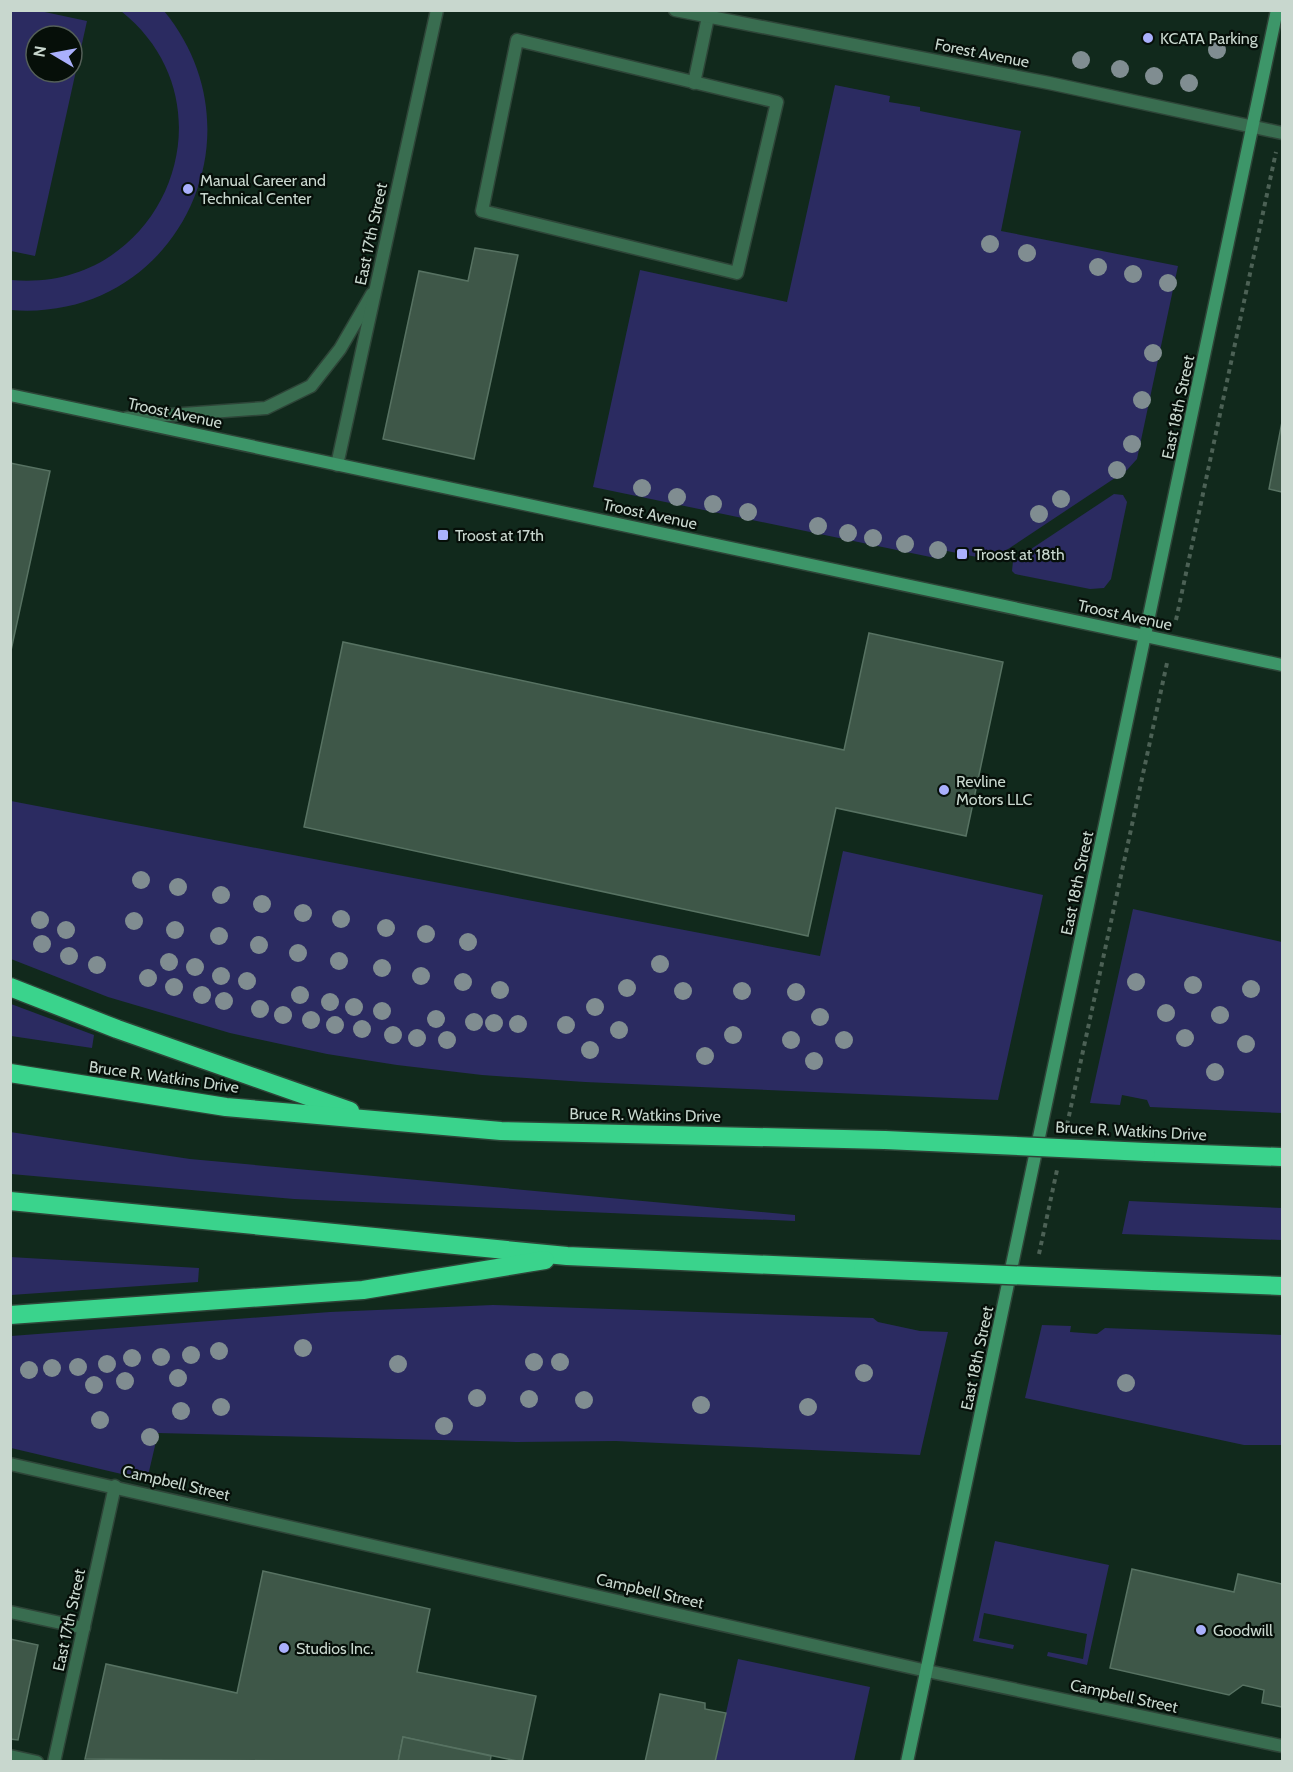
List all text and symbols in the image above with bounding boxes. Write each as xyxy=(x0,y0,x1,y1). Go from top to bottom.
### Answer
north arrow xyxy=(24,24,84,84)
place label: KCATA Parking xyxy=(1160,29,1259,48)
marker: KCATA Parking xyxy=(1141,31,1155,45)
street label: Forest Avenue xyxy=(933,35,1031,71)
text: N xyxy=(29,44,50,59)
place label: Manual Career and Technical Center xyxy=(200,171,326,208)
street label: East 17th Street xyxy=(351,180,391,287)
marker: Manual Career and Technical Center xyxy=(181,182,195,196)
street label: East 18th Street xyxy=(1158,353,1198,461)
street label: Troost Avenue xyxy=(126,394,224,432)
street label: Troost Avenue xyxy=(601,495,699,533)
place label: Troost at 17th xyxy=(455,526,544,545)
marker: Troost at 17th xyxy=(436,528,450,542)
place label: Troost at 18th xyxy=(974,545,1065,564)
marker: Troost at 18th xyxy=(955,547,969,561)
street label: Troost Avenue xyxy=(1076,596,1174,634)
place label: Revline Motors LLC xyxy=(956,772,1033,809)
marker: Revline Motors LLC xyxy=(937,783,951,797)
street label: East 18th Street xyxy=(1057,829,1097,937)
street label: Bruce R. Watkins Drive xyxy=(88,1057,240,1097)
street label: Bruce R. Watkins Drive xyxy=(569,1104,721,1126)
street label: Bruce R. Watkins Drive xyxy=(1055,1118,1207,1144)
street label: East 18th Street xyxy=(957,1304,997,1412)
street label: Campbell Street xyxy=(120,1461,232,1505)
street label: East 17th Street xyxy=(49,1566,89,1673)
street label: Campbell Street xyxy=(594,1569,706,1613)
place label: Goodwill xyxy=(1213,1621,1273,1640)
marker: Goodwill xyxy=(1194,1623,1208,1637)
place label: Studios Inc. xyxy=(296,1639,374,1658)
marker: Studios Inc. xyxy=(277,1641,291,1655)
street label: Campbell Street xyxy=(1068,1675,1180,1717)

